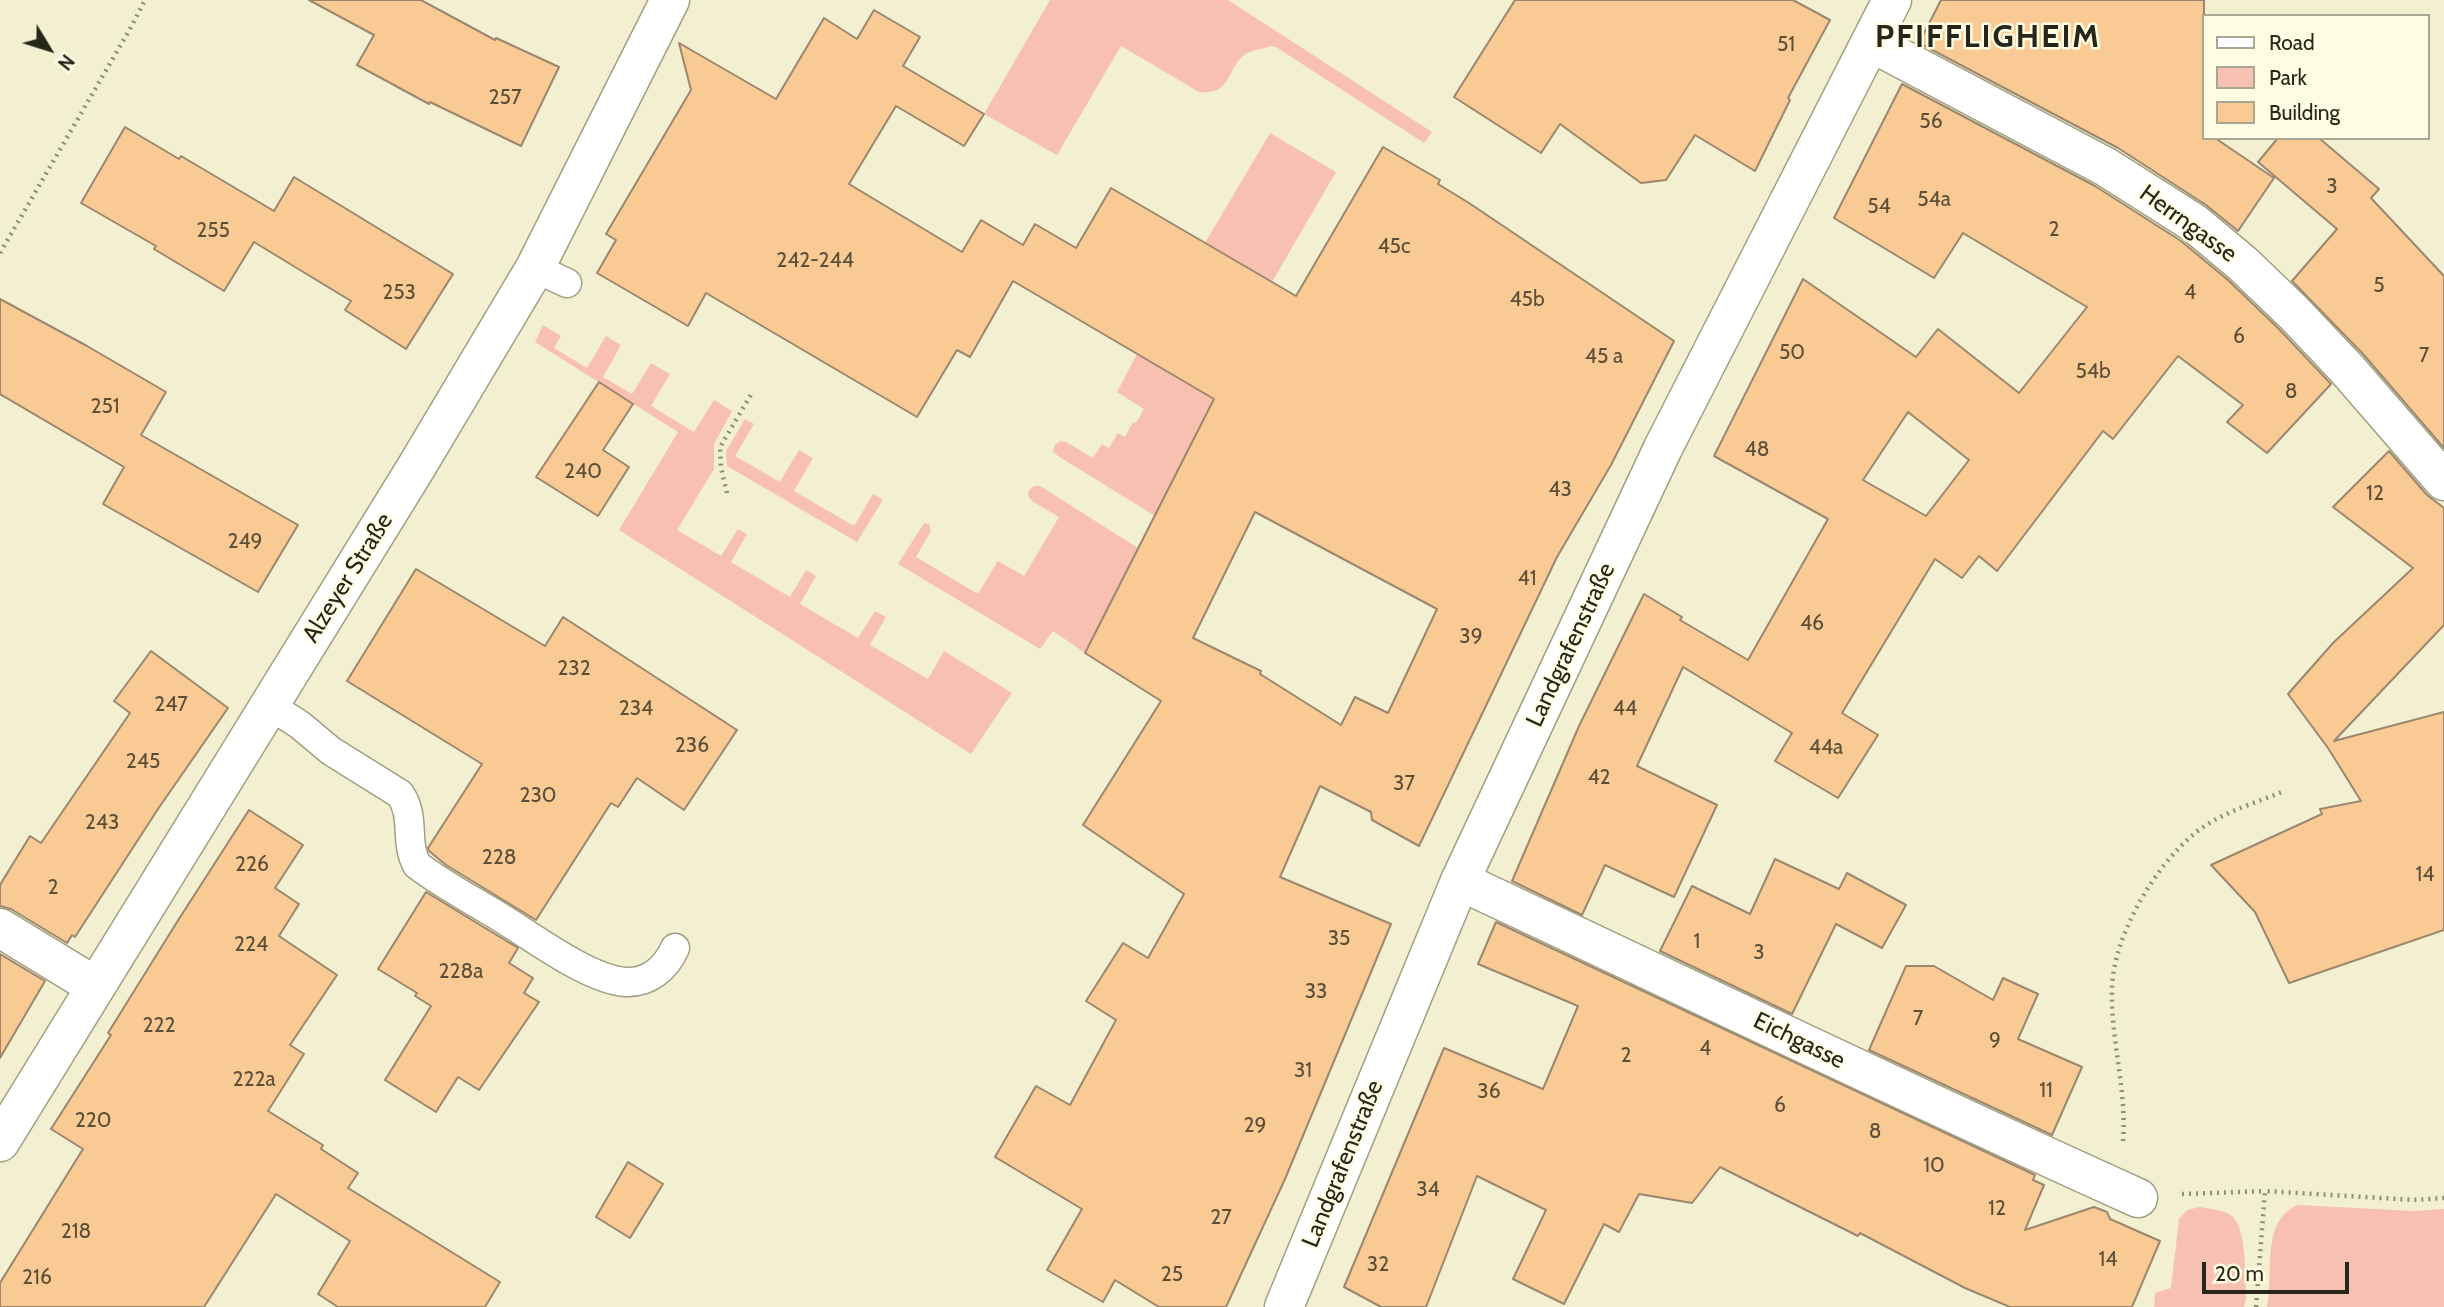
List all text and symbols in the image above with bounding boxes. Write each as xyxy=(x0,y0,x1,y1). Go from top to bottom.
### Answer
north arrow xyxy=(14,14,84,84)
legend xyxy=(2202,14,2430,140)
district label: PFIFFLIGHEIM xyxy=(1877,19,2099,57)
text: Road xyxy=(2269,30,2315,55)
house number: 51 xyxy=(1777,32,1795,58)
text: N xyxy=(53,50,79,75)
text: Park xyxy=(2269,65,2307,90)
house number: 257 xyxy=(489,85,521,111)
text: Building xyxy=(2269,100,2340,125)
house number: 56 xyxy=(1919,109,1943,135)
house number: 3 xyxy=(2326,174,2338,200)
street label: Herrngasse xyxy=(2134,179,2242,269)
house number: 54a xyxy=(1917,187,1951,213)
house number: 54 xyxy=(1867,194,1891,220)
house number: 2 xyxy=(2048,217,2060,243)
house number: 255 xyxy=(196,218,230,244)
house number: 45c xyxy=(1377,234,1411,260)
house number: 242-244 xyxy=(776,248,854,274)
house number: 5 xyxy=(2373,273,2385,299)
house number: 253 xyxy=(382,280,416,306)
house number: 4 xyxy=(2184,280,2196,306)
house number: 45b xyxy=(1509,287,1545,313)
house number: 6 xyxy=(2233,324,2245,350)
house number: 50 xyxy=(1779,340,1805,366)
house number: 7 xyxy=(2419,343,2429,369)
house number: 45 a xyxy=(1585,344,1623,370)
house number: 54b xyxy=(2075,359,2111,385)
house number: 8 xyxy=(2285,379,2297,405)
house number: 251 xyxy=(90,394,120,420)
house number: 48 xyxy=(1745,437,1769,463)
house number: 240 xyxy=(564,459,602,485)
house number: 43 xyxy=(1548,477,1572,503)
house number: 12 xyxy=(2366,481,2384,507)
street label: Alzeyer Straße xyxy=(297,508,399,648)
house number: 249 xyxy=(227,529,263,555)
street label: Landgrafenstraße xyxy=(1520,559,1622,731)
house number: 41 xyxy=(1518,566,1536,592)
house number: 46 xyxy=(1800,611,1824,637)
house number: 39 xyxy=(1459,624,1483,650)
house number: 232 xyxy=(557,656,591,682)
house number: 247 xyxy=(154,692,188,718)
house number: 234 xyxy=(619,696,653,722)
house number: 44 xyxy=(1613,696,1637,722)
house number: 236 xyxy=(675,733,709,759)
house number: 44a xyxy=(1809,735,1843,761)
house number: 245 xyxy=(126,749,160,775)
house number: 42 xyxy=(1587,765,1611,791)
house number: 37 xyxy=(1393,771,1415,797)
house number: 230 xyxy=(519,783,557,809)
house number: 243 xyxy=(85,810,119,836)
house number: 228 xyxy=(482,845,516,871)
house number: 226 xyxy=(235,852,269,878)
house number: 14 xyxy=(2416,862,2434,888)
house number: 2 xyxy=(47,875,59,901)
house number: 35 xyxy=(1328,926,1350,952)
house number: 1 xyxy=(1694,929,1700,955)
house number: 224 xyxy=(234,932,268,958)
house number: 3 xyxy=(1753,940,1765,966)
house number: 228a xyxy=(439,959,483,985)
house number: 33 xyxy=(1305,979,1327,1005)
street label: Eichgasse xyxy=(1748,1006,1850,1076)
house number: 7 xyxy=(1913,1006,1923,1032)
house number: 222 xyxy=(142,1013,176,1039)
house number: 9 xyxy=(1989,1028,2001,1054)
house number: 4 xyxy=(1699,1036,1711,1062)
house number: 2 xyxy=(1620,1043,1632,1069)
house number: 31 xyxy=(1294,1058,1312,1084)
house number: 222a xyxy=(232,1067,276,1093)
street label: Landgrafenstraße xyxy=(1296,1076,1390,1252)
house number: 11 xyxy=(2039,1078,2053,1104)
house number: 36 xyxy=(1477,1079,1501,1105)
house number: 6 xyxy=(1774,1093,1786,1119)
house number: 220 xyxy=(75,1108,111,1134)
house number: 29 xyxy=(1244,1113,1266,1139)
house number: 8 xyxy=(1869,1119,1881,1145)
house number: 10 xyxy=(1923,1153,1945,1179)
house number: 34 xyxy=(1416,1177,1440,1203)
house number: 12 xyxy=(1988,1196,2006,1222)
house number: 27 xyxy=(1210,1205,1232,1231)
house number: 218 xyxy=(61,1219,91,1245)
house number: 14 xyxy=(2099,1247,2117,1273)
scale bar xyxy=(2206,1248,2353,1292)
house number: 32 xyxy=(1367,1252,1389,1278)
text: 20 m xyxy=(2215,1261,2264,1286)
house number: 25 xyxy=(1161,1262,1183,1288)
house number: 216 xyxy=(22,1265,52,1291)

